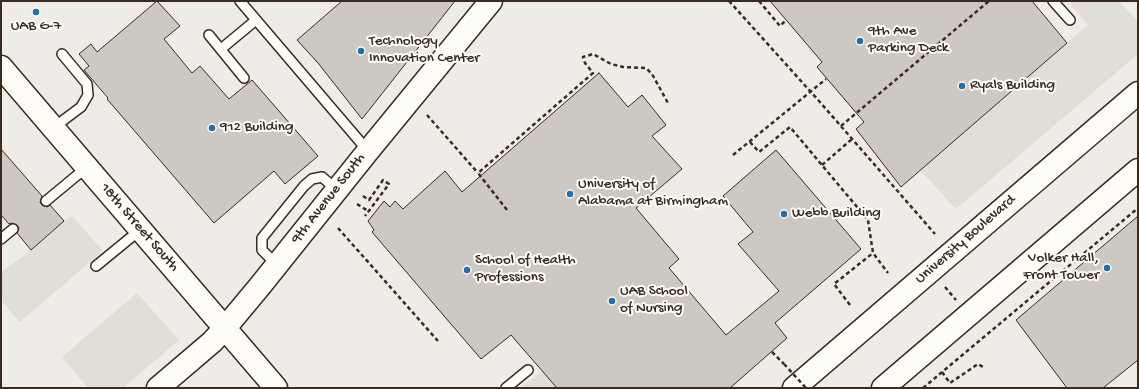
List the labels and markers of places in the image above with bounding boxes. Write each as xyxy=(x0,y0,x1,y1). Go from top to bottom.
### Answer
marker: UAB G-7 xyxy=(31,7,41,17)
place label: UAB G-7 xyxy=(11,18,61,36)
place label: 9th Ave Parking Deck xyxy=(868,23,948,58)
place label: Technology Innovation Center xyxy=(369,33,480,68)
marker: 9th Ave Parking Deck xyxy=(855,36,865,46)
marker: Technology Innovation Center xyxy=(356,46,366,56)
place label: Ryals Building xyxy=(970,77,1055,95)
marker: Ryals Building xyxy=(957,81,967,91)
place label: 912 Building xyxy=(220,119,293,137)
marker: 912 Building xyxy=(207,123,217,133)
place label: University of Alabama at Birmingham xyxy=(578,176,728,211)
marker: University of Alabama at Birmingham xyxy=(565,189,575,199)
place label: Webb Building xyxy=(792,205,881,223)
marker: Webb Building xyxy=(779,209,789,219)
place label: Volker Hall, Front Tower xyxy=(1023,250,1099,285)
place label: School of Health Professions xyxy=(475,252,576,287)
marker: Volker Hall, Front Tower xyxy=(1102,263,1112,273)
marker: School of Health Professions xyxy=(462,265,472,275)
place label: UAB School of Nursing xyxy=(620,283,688,318)
marker: UAB School of Nursing xyxy=(607,296,617,306)

